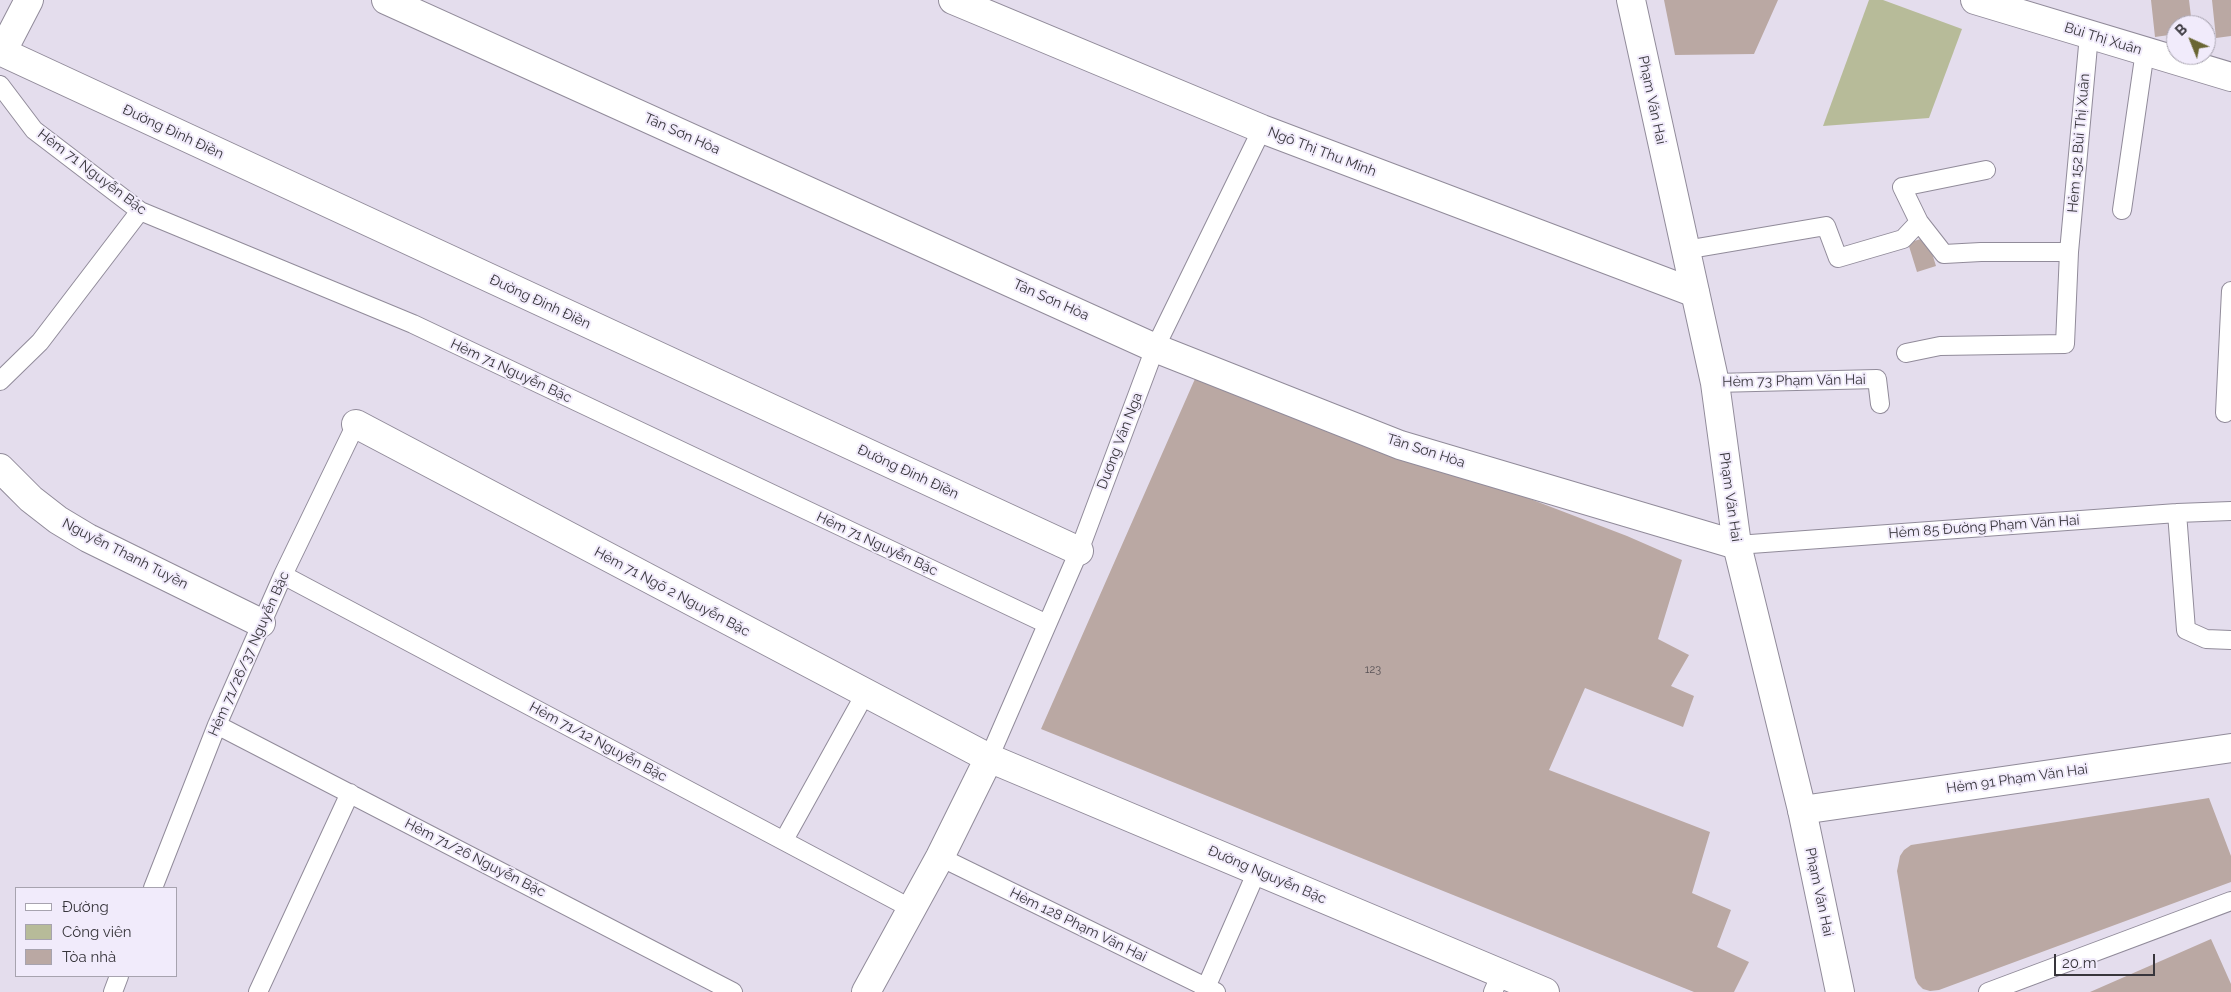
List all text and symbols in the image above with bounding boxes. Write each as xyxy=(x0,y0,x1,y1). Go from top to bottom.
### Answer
north arrow xyxy=(2166,15,2216,65)
street label: Bùi Thị Xuân xyxy=(2062,19,2144,59)
text: B xyxy=(2172,21,2190,39)
street label: Phạm Văn Hai xyxy=(1634,54,1670,146)
street label: Hẻm 152 Bùi Thị Xuân xyxy=(2065,73,2093,213)
street label: Đường Đinh Điền xyxy=(120,101,226,163)
street label: Tân Sơn Hòa xyxy=(642,110,722,158)
street label: Ngô Thị Thu Minh xyxy=(1265,124,1379,180)
street label: Hẻm 71 Nguyễn Bặc xyxy=(34,126,150,218)
street label: Đường Đinh Điền xyxy=(487,271,593,333)
street label: Tân Sơn Hòa xyxy=(1011,276,1091,324)
street label: Hẻm 71 Nguyễn Bặc xyxy=(448,336,574,406)
street label: Hẻm 73 Phạm Văn Hai xyxy=(1722,371,1866,391)
street label: Dương Vân Nga xyxy=(1094,390,1146,492)
street label: Tân Sơn Hòa xyxy=(1385,430,1467,472)
street label: Đường Đinh Điền xyxy=(855,441,961,503)
street label: Phạm Văn Hai xyxy=(1715,451,1745,543)
street label: Hẻm 71 Nguyễn Bặc xyxy=(814,509,940,579)
street label: Hẻm 85 Đường Phạm Văn Hai xyxy=(1888,512,2080,542)
street label: Nguyễn Thanh Tuyền xyxy=(59,515,191,593)
street label: Hẻm 71 Ngõ 2 Nguyễn Bặc xyxy=(591,544,753,640)
street label: Hẻm 71/26/37 Nguyễn Bặc xyxy=(205,569,293,739)
house number: 123 xyxy=(1365,663,1381,677)
street label: Hẻm 71/12 Nguyễn Bặc xyxy=(526,699,670,785)
street label: Hẻm 91 Phạm Văn Hai xyxy=(1945,761,2089,797)
street label: Hẻm 71/26 Nguyễn Bặc xyxy=(402,815,548,901)
street label: Đường Nguyễn Bặc xyxy=(1205,842,1329,908)
street label: Phạm Văn Hai xyxy=(1801,846,1837,938)
street label: Hẻm 128 Phạm Văn Hai xyxy=(1007,885,1149,965)
legend xyxy=(15,887,178,977)
text: Đường xyxy=(62,898,109,916)
text: Công viên xyxy=(62,923,131,941)
scale bar xyxy=(2056,944,2157,976)
text: Tòa nhà xyxy=(62,948,116,966)
text: 20 m xyxy=(2062,954,2097,972)

